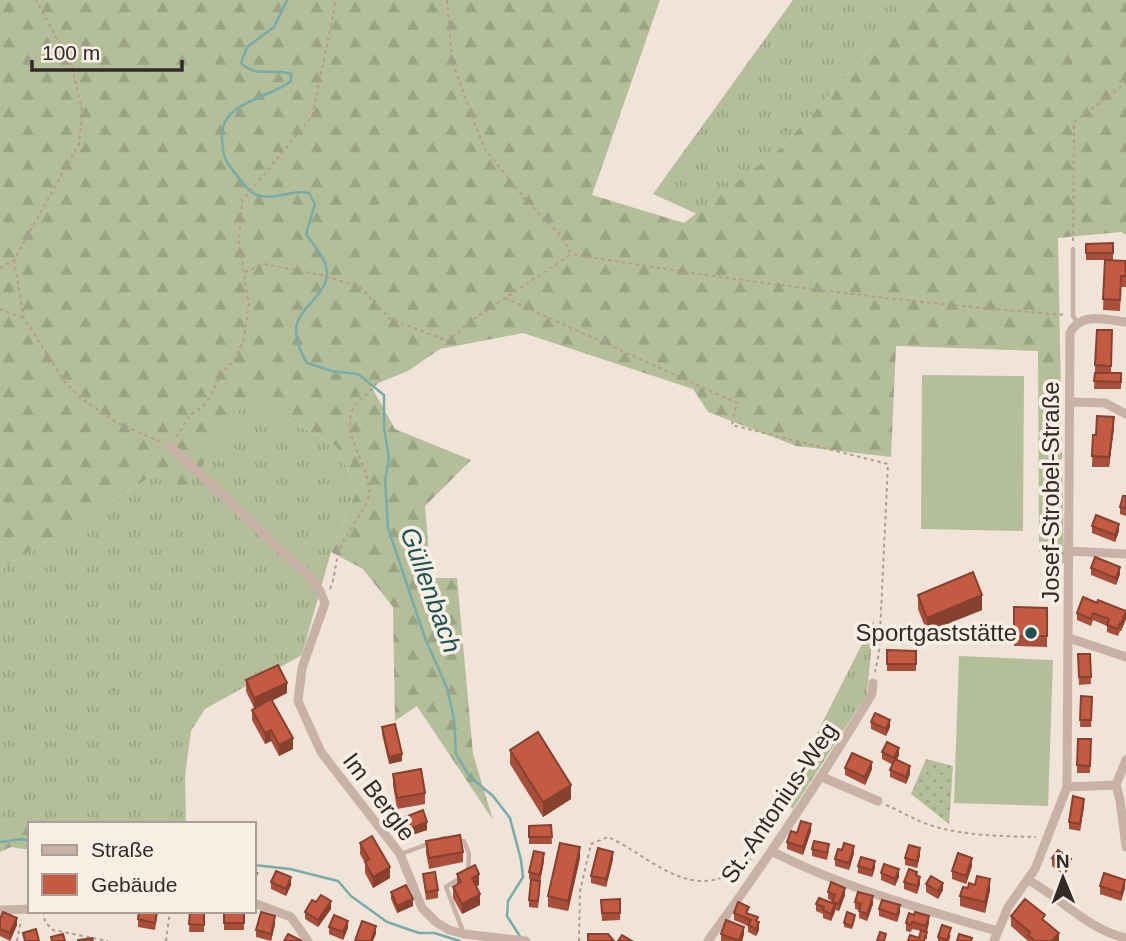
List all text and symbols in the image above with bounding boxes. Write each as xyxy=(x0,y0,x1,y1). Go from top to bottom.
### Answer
scale bar xyxy=(32,28,182,72)
text: 100 m xyxy=(42,41,100,64)
street label: Josef-Strobel-Straße xyxy=(1037,381,1064,603)
water label: Güllenbach xyxy=(394,523,468,657)
place label: Sportgaststätte xyxy=(856,619,1017,646)
marker: Sportgaststätte xyxy=(1023,625,1039,641)
street label: St.-Antonius-Weg xyxy=(715,717,842,888)
street label: Im Bergle xyxy=(338,748,421,846)
legend xyxy=(28,822,256,913)
text: Straße xyxy=(91,838,154,861)
north arrow xyxy=(1028,843,1098,913)
text: N xyxy=(1056,851,1070,872)
text: Gebäude xyxy=(91,873,177,896)

